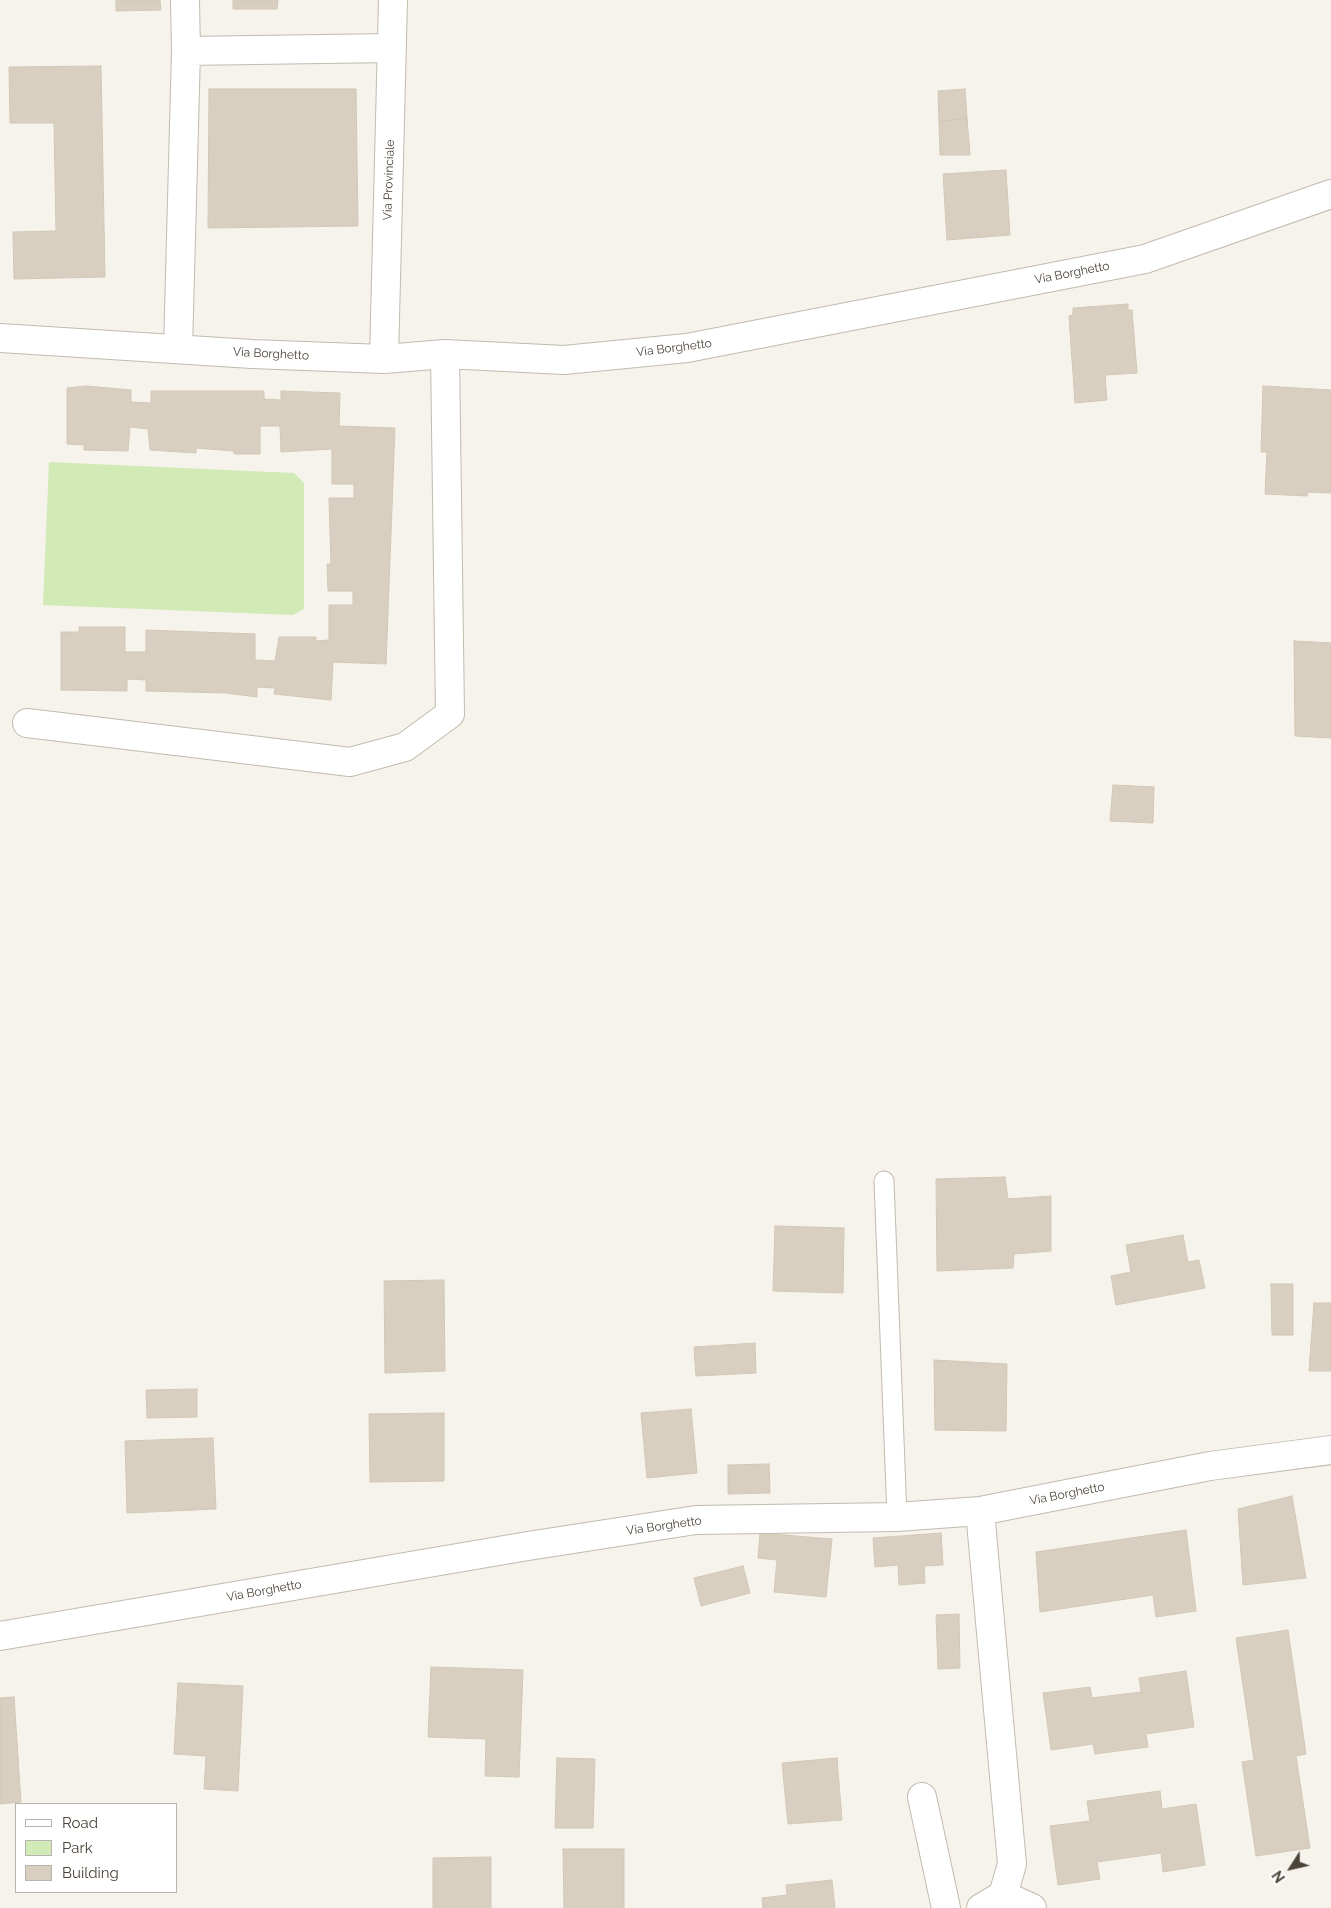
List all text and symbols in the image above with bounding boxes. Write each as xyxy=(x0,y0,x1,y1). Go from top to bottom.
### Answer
street label: Via Provinciale xyxy=(380,139,398,221)
street label: Via Borghetto xyxy=(1033,259,1111,287)
street label: Via Borghetto xyxy=(635,336,713,360)
street label: Via Borghetto xyxy=(233,345,309,363)
street label: Via Borghetto xyxy=(1028,1480,1106,1508)
street label: Via Borghetto xyxy=(625,1514,703,1538)
street label: Via Borghetto xyxy=(225,1577,303,1605)
legend xyxy=(15,1803,178,1893)
text: Road xyxy=(62,1814,98,1832)
text: Park xyxy=(62,1839,93,1857)
north arrow xyxy=(1266,1843,1316,1893)
text: Building xyxy=(62,1864,119,1882)
text: N xyxy=(1269,1868,1288,1886)

